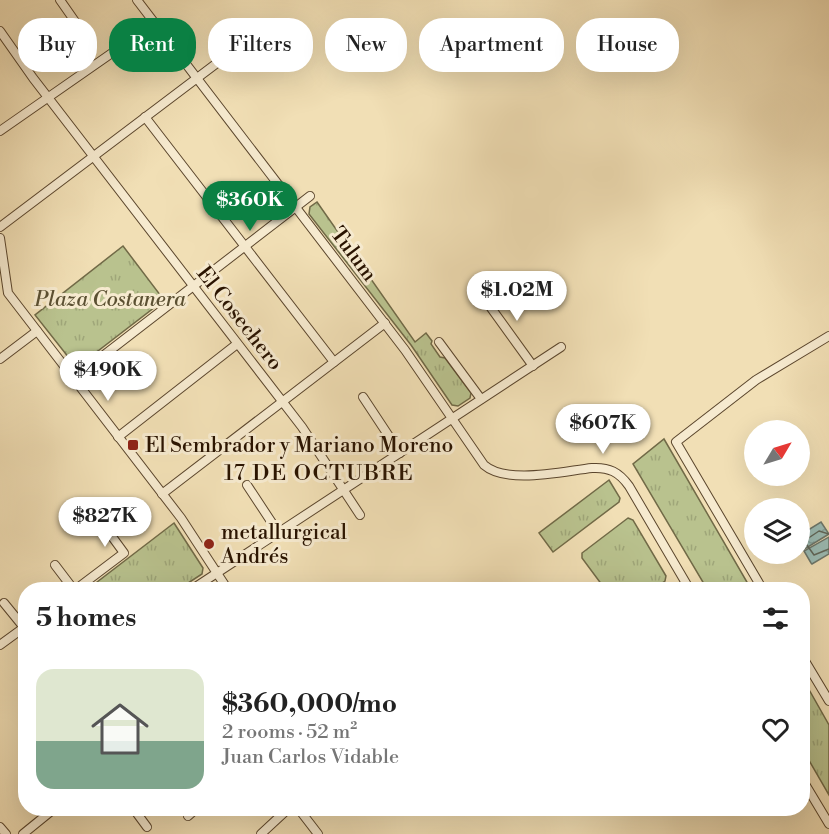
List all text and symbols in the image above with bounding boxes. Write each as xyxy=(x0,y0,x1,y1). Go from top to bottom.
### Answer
chip: Buy xyxy=(18,18,97,72)
chip: Rent xyxy=(109,18,196,72)
chip: Filters xyxy=(208,18,313,72)
chip: New xyxy=(325,18,407,72)
chip: Apartment xyxy=(419,18,564,72)
chip: House xyxy=(576,18,679,72)
pin: $360K xyxy=(208,181,292,232)
text: $360K xyxy=(216,188,284,213)
street label: Tulum xyxy=(324,222,382,287)
street label: El Cosechero xyxy=(190,261,288,376)
pin: $1.02M xyxy=(468,271,566,322)
text: $1.02M xyxy=(481,278,553,303)
park label: Plaza Costanera xyxy=(33,287,186,313)
pin: $490K xyxy=(66,351,150,402)
text: $490K xyxy=(74,358,142,383)
pin: $607K xyxy=(561,404,645,455)
text: $607K xyxy=(570,411,636,436)
north arrow xyxy=(744,420,810,486)
map controls xyxy=(744,420,810,564)
place label: El Sembrador y Mariano Moreno xyxy=(145,433,453,459)
marker: El Sembrador y Mariano Moreno xyxy=(126,438,140,452)
district label: 17 DE OCTUBRE xyxy=(224,460,414,487)
pin: $827K xyxy=(63,497,147,548)
button: layers xyxy=(744,498,810,564)
text: $827K xyxy=(73,504,137,529)
place label: metallurgical Andrés xyxy=(220,520,347,570)
marker: metallurgical Andrés xyxy=(202,537,216,551)
text: 5 homes xyxy=(36,602,136,634)
icon: filters xyxy=(759,602,792,635)
text: $360,000/mo xyxy=(222,688,397,720)
icon: home xyxy=(84,693,156,765)
icon: heart xyxy=(759,713,792,746)
text: 2 rooms · 52 m² xyxy=(222,720,357,745)
text: Juan Carlos Vidable xyxy=(222,745,399,770)

